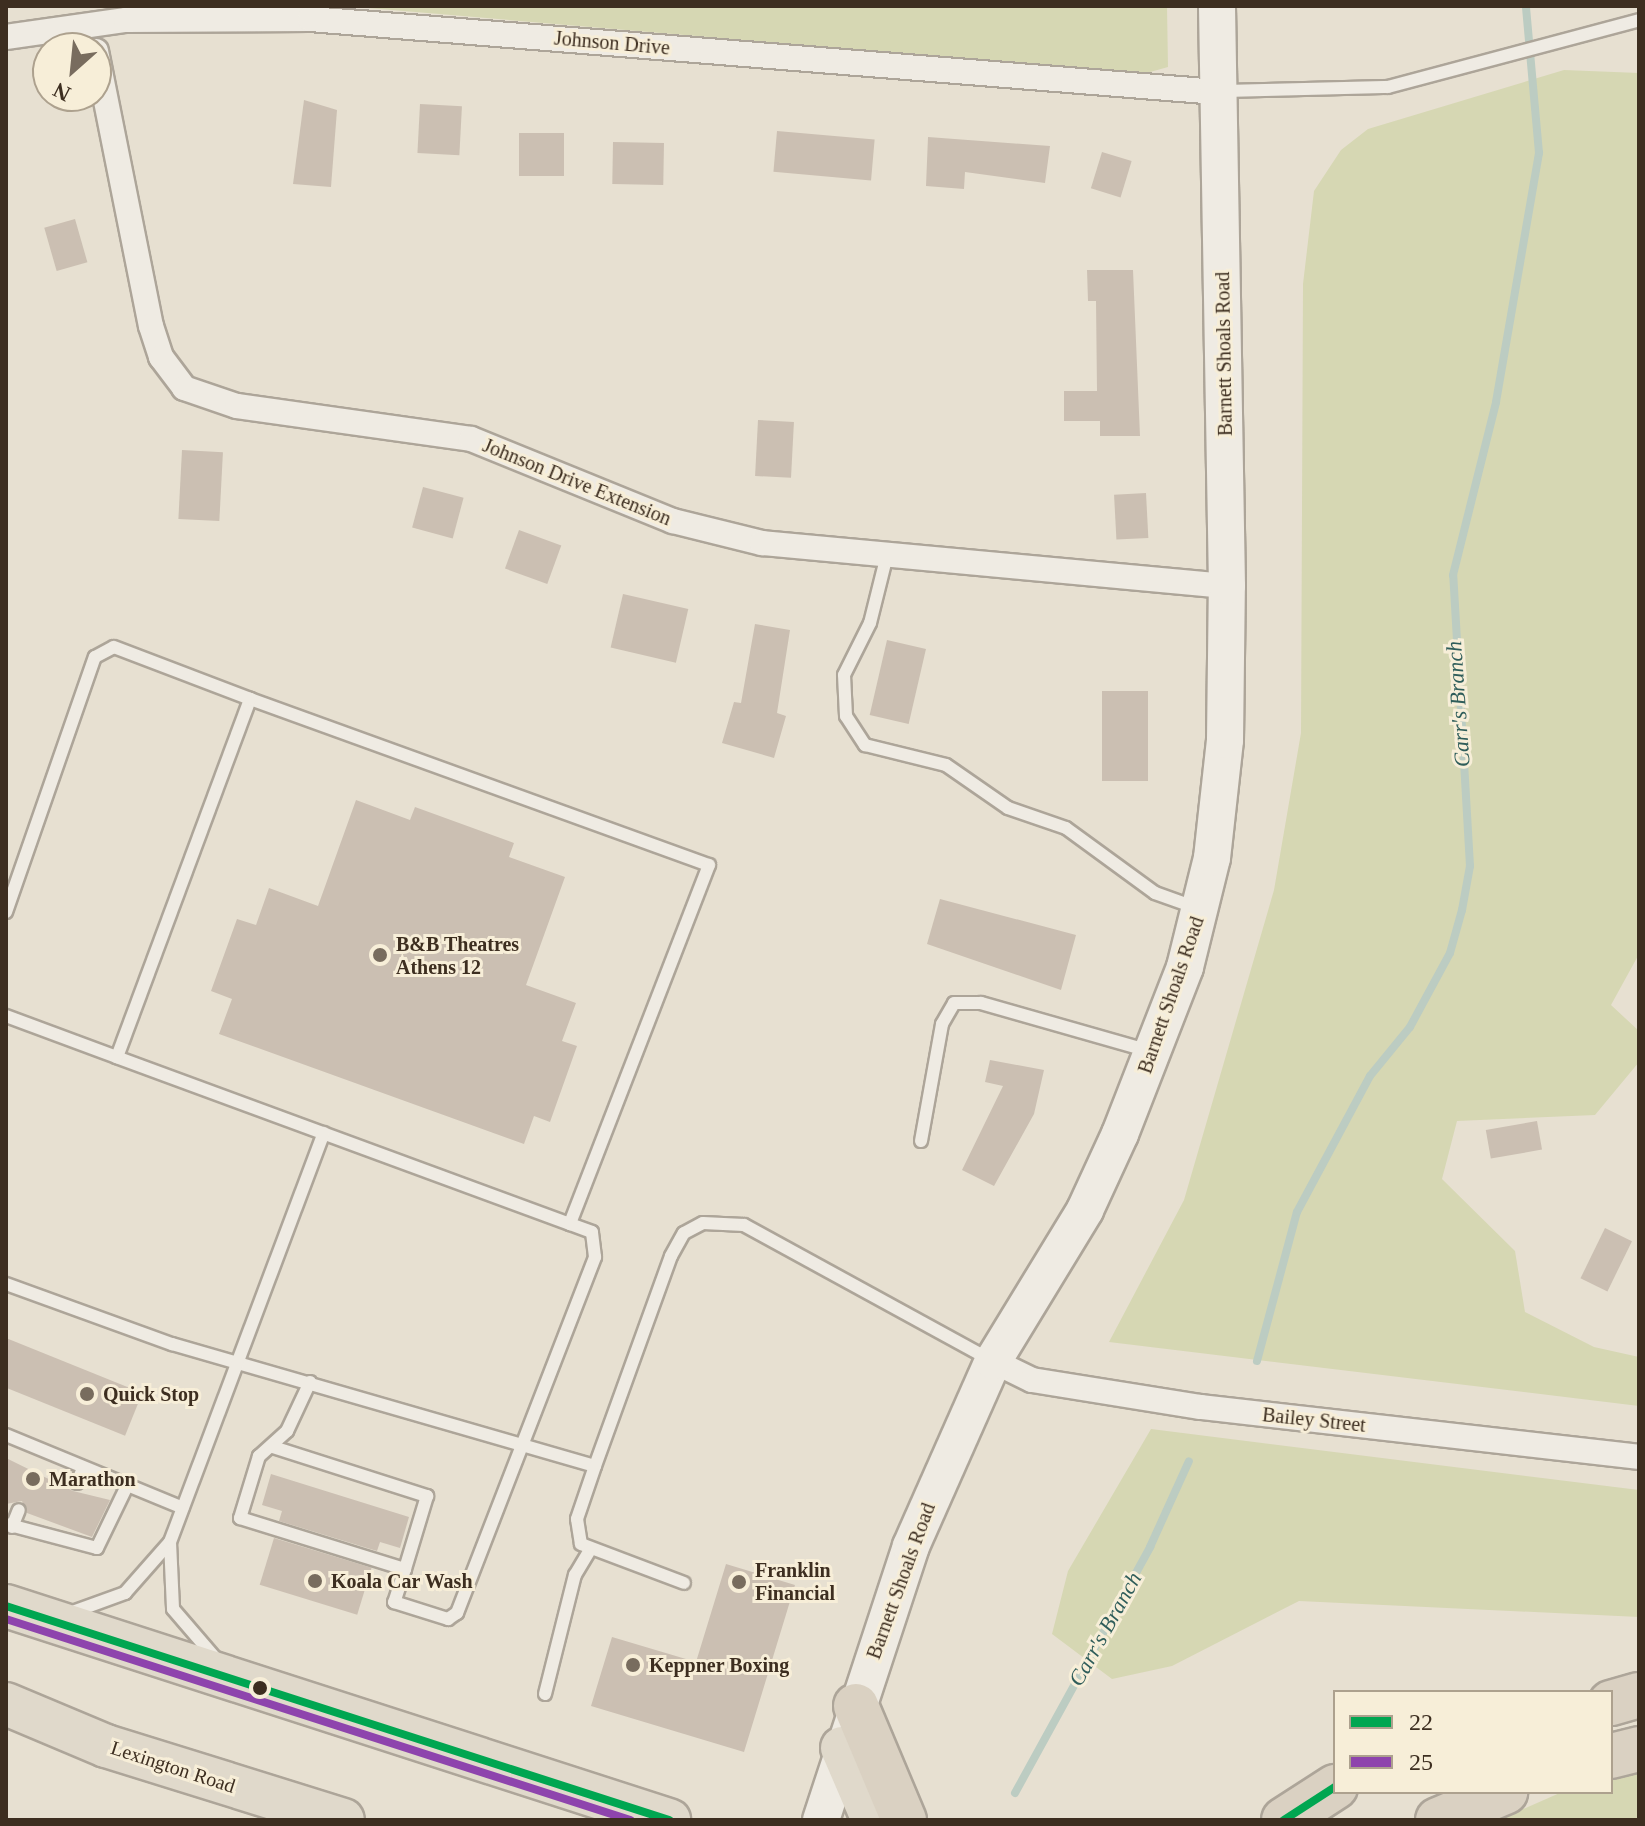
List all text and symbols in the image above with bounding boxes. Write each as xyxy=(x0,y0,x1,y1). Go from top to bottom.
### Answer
street label: Johnson Drive xyxy=(553,26,671,60)
north arrow xyxy=(32,32,112,112)
text: N xyxy=(49,77,75,107)
street label: Barnett Shoals Road xyxy=(1211,272,1237,436)
street label: Johnson Drive Extension xyxy=(479,433,675,531)
water label: Carr's Branch xyxy=(1440,640,1476,768)
street label: Barnett Shoals Road xyxy=(1133,913,1209,1077)
place label: B&B Theatres Athens 12 xyxy=(396,932,520,979)
marker: B&B Theatres Athens 12 xyxy=(371,946,389,964)
place label: Quick Stop xyxy=(103,1382,199,1406)
marker: Quick Stop xyxy=(78,1385,96,1403)
street label: Bailey Street xyxy=(1261,1403,1367,1437)
place label: Marathon xyxy=(49,1467,136,1491)
marker: Marathon xyxy=(24,1470,42,1488)
street label: Barnett Shoals Road xyxy=(862,1500,940,1662)
place label: Franklin Financial xyxy=(755,1558,835,1605)
water label: Carr's Branch xyxy=(1063,1567,1147,1691)
place label: Koala Car Wash xyxy=(331,1569,473,1593)
marker: Koala Car Wash xyxy=(306,1572,324,1590)
marker: Franklin Financial xyxy=(730,1573,748,1591)
place label: Keppner Boxing xyxy=(649,1653,790,1677)
marker: Keppner Boxing xyxy=(624,1656,642,1674)
unlabelled marker xyxy=(252,1680,268,1696)
legend xyxy=(1333,1690,1613,1794)
text: 22 xyxy=(1409,1709,1433,1735)
street label: Lexington Road xyxy=(108,1736,238,1798)
text: 25 xyxy=(1409,1749,1433,1775)

